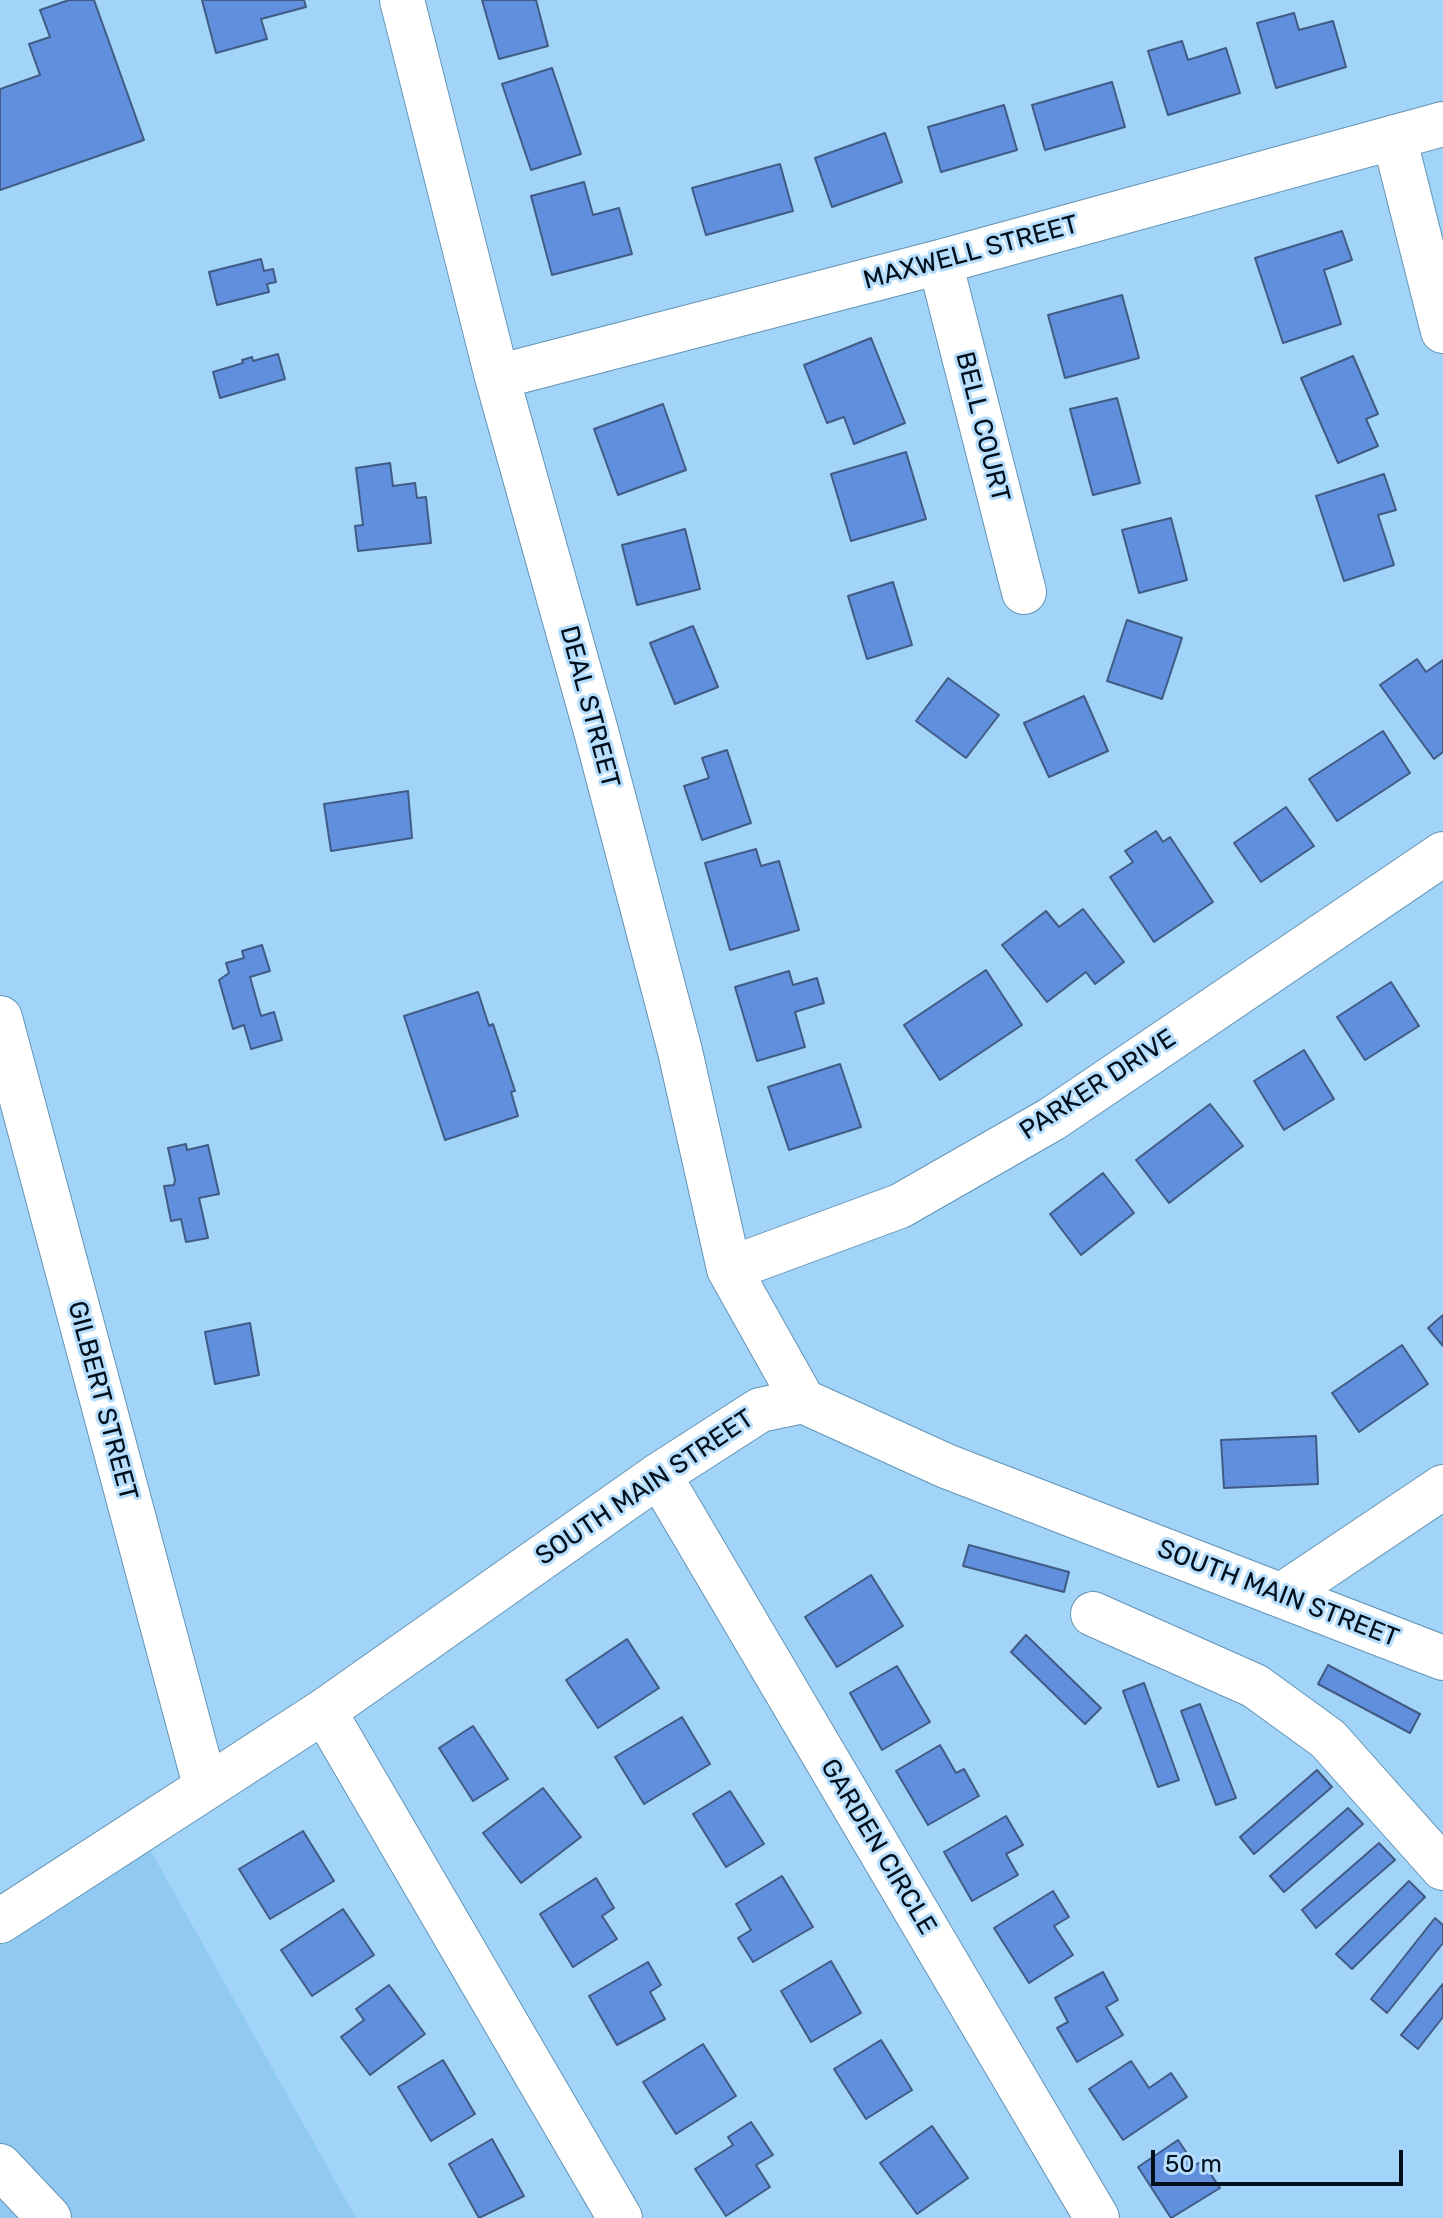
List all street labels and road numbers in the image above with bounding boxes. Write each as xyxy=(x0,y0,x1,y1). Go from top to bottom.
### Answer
street label: MAXWELL STREET xyxy=(860,209,1082,297)
street label: BELL COURT xyxy=(948,349,1016,505)
street label: DEAL STREET xyxy=(552,622,626,792)
street label: PARKER DRIVE xyxy=(1014,1023,1182,1147)
street label: GILBERT STREET xyxy=(60,1298,144,1504)
street label: SOUTH MAIN STREET xyxy=(530,1403,760,1573)
street label: SOUTH MAIN STREET xyxy=(1153,1534,1403,1654)
street label: GARDEN CIRCLE xyxy=(813,1754,943,1940)

